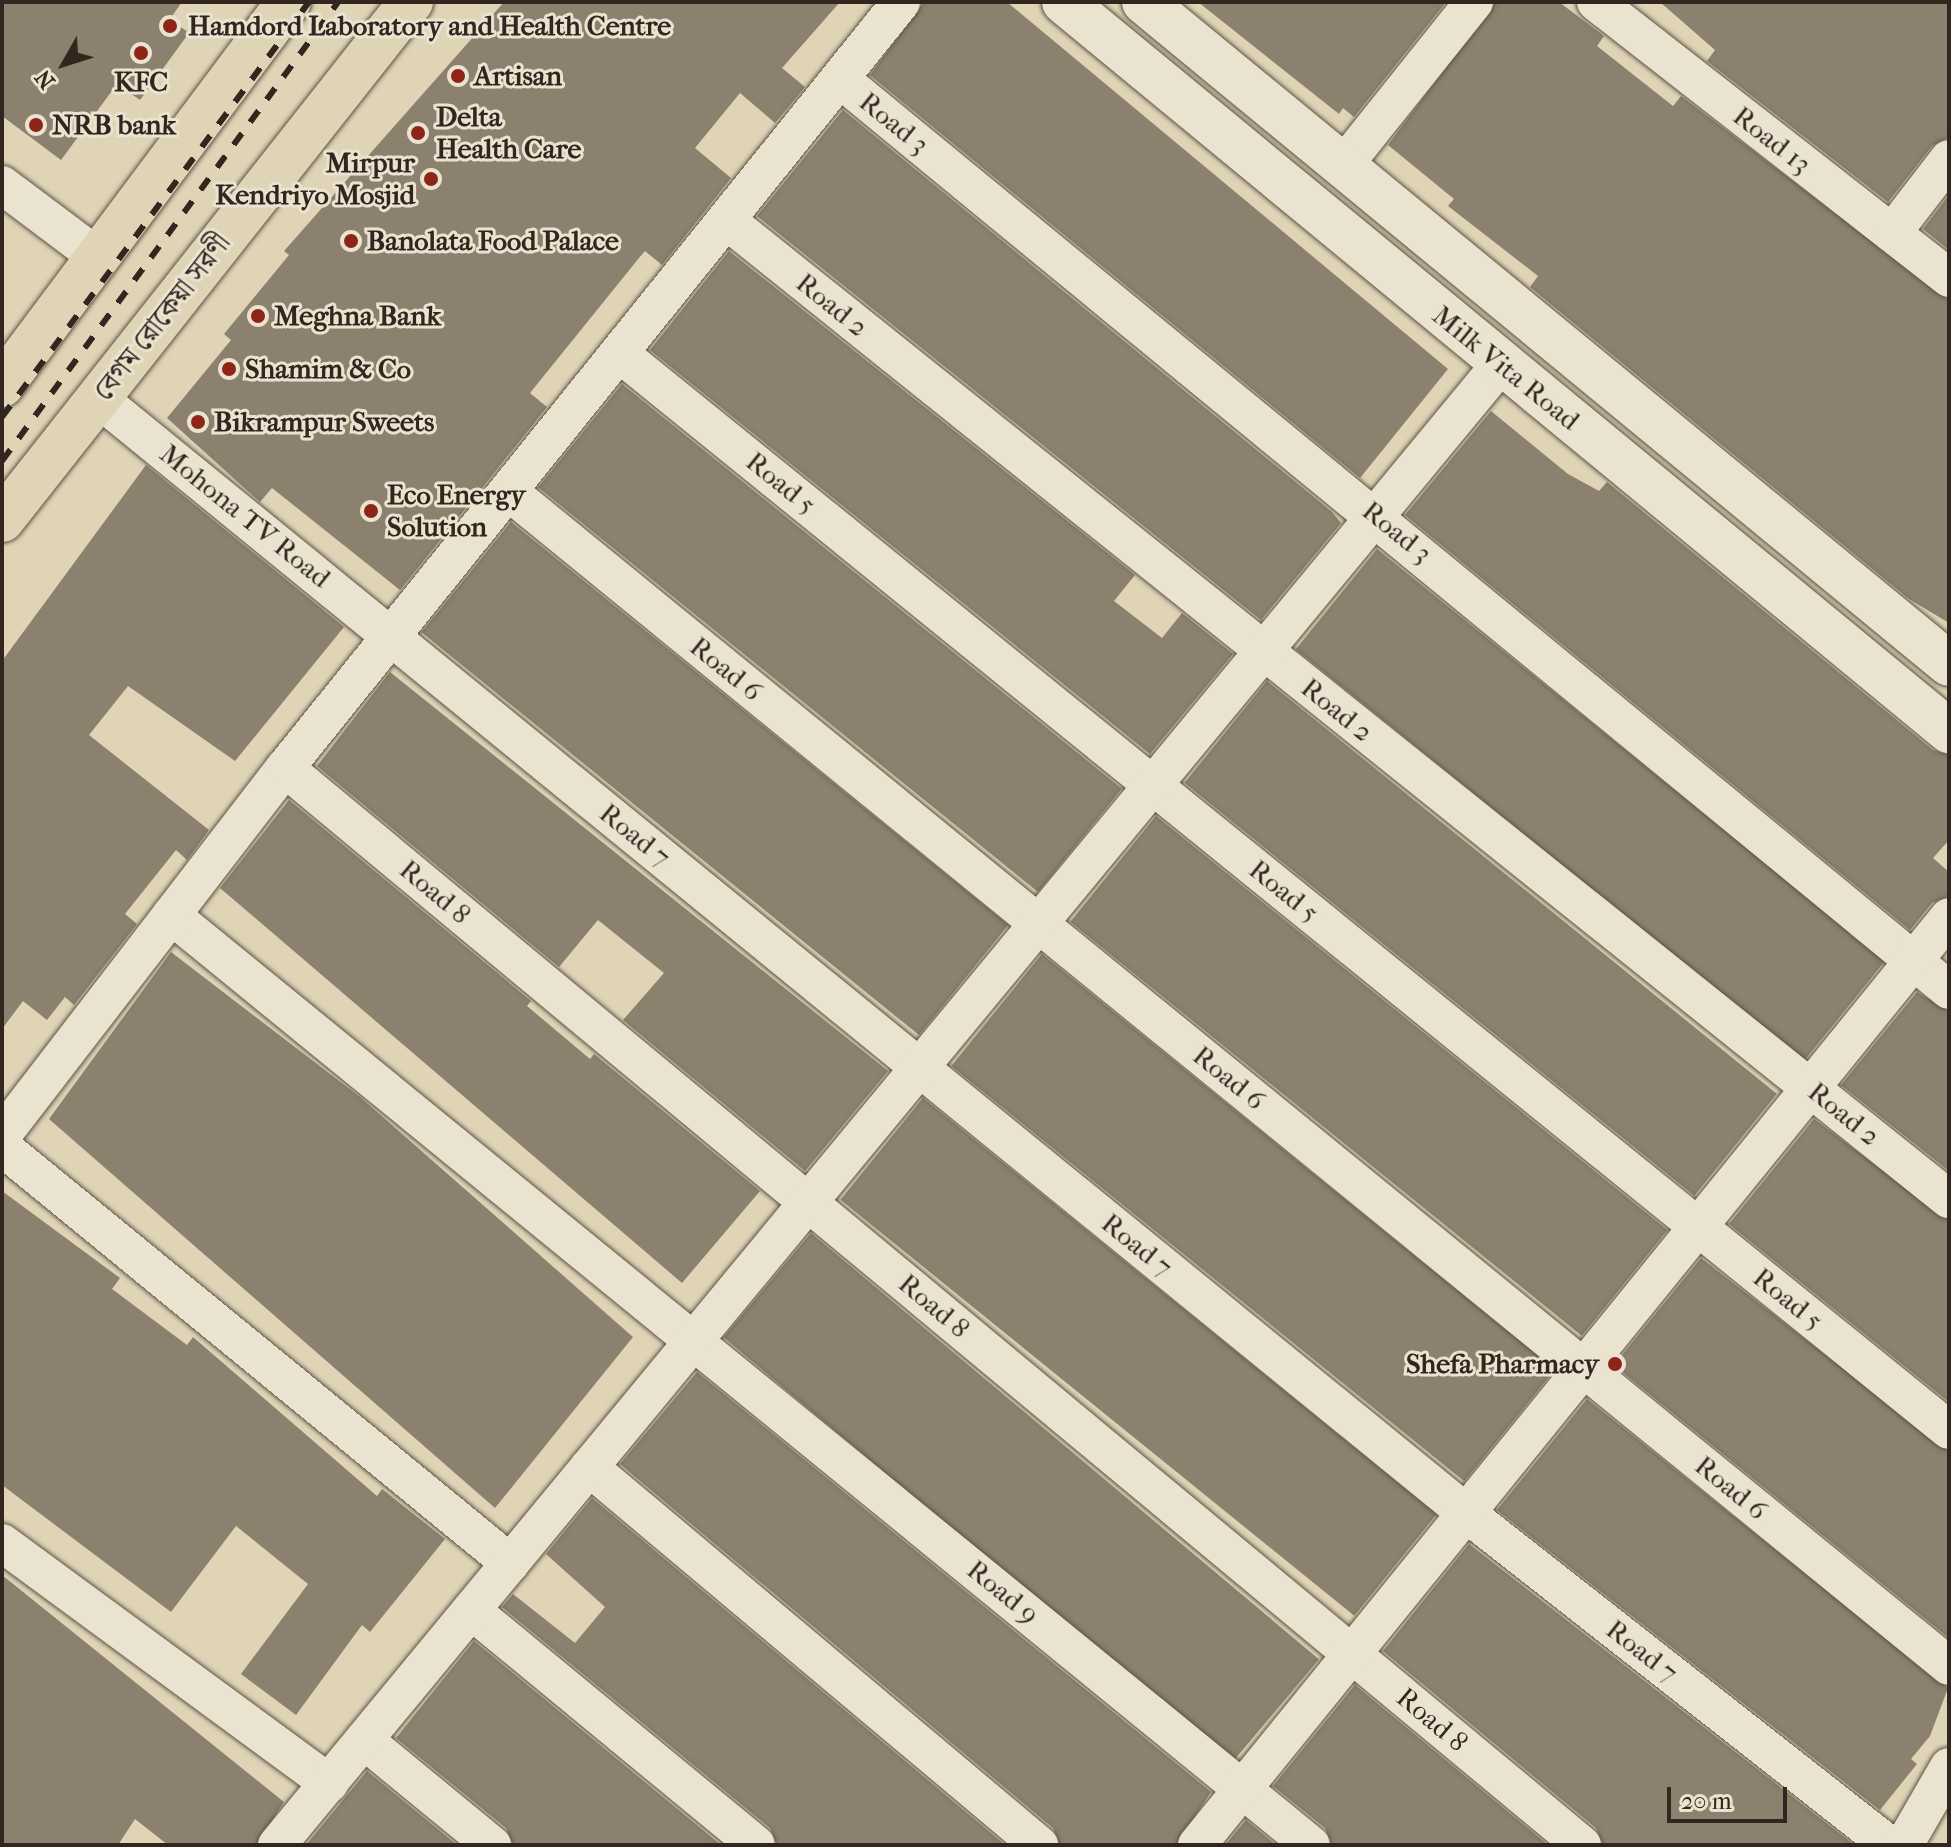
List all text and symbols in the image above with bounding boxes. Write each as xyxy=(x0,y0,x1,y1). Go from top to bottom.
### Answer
place label: Hamdord Laboratory and Health Centre xyxy=(188,9,671,43)
marker: Hamdord Laboratory and Health Centre xyxy=(159,15,181,37)
north arrow xyxy=(24,24,104,104)
marker: KFC xyxy=(132,44,150,62)
place label: Artisan xyxy=(474,59,562,93)
text: N xyxy=(30,64,61,94)
place label: KFC xyxy=(114,65,168,99)
marker: Artisan xyxy=(449,67,467,85)
street label: Road 3 xyxy=(852,85,936,161)
street label: Road 13 xyxy=(1726,99,1818,181)
place label: Delta Health Care xyxy=(436,100,581,166)
place label: NRB bank xyxy=(52,108,176,142)
marker: NRB bank xyxy=(27,116,45,134)
marker: Delta Health Care xyxy=(407,122,429,144)
place label: Mirpur Kendriyo Mosjid xyxy=(215,146,415,212)
marker: Mirpur Kendriyo Mosjid xyxy=(422,170,440,188)
place label: Banolata Food Palace xyxy=(367,224,619,258)
street label: বেগম রোকেয়া সরণী xyxy=(86,227,238,407)
marker: Banolata Food Palace xyxy=(342,232,360,250)
street label: Road 2 xyxy=(789,266,875,344)
street label: Milk Vita Road xyxy=(1426,298,1586,438)
place label: Meghna Bank xyxy=(274,299,441,333)
marker: Meghna Bank xyxy=(249,307,267,325)
place label: Shamim & Co xyxy=(245,352,411,386)
marker: Shamim & Co xyxy=(220,360,238,378)
place label: Bikrampur Sweets xyxy=(214,405,434,439)
marker: Bikrampur Sweets xyxy=(189,413,207,431)
street label: Mohona TV Road xyxy=(153,437,337,595)
street label: Road 5 xyxy=(739,445,823,521)
place label: Eco Energy Solution xyxy=(387,478,526,544)
street label: Road 3 xyxy=(1355,494,1439,570)
marker: Eco Energy Solution xyxy=(362,502,380,520)
street label: Road 6 xyxy=(683,630,769,708)
street label: Road 2 xyxy=(1294,671,1380,749)
street label: Road 7 xyxy=(593,796,677,874)
street label: Road 8 xyxy=(393,853,477,931)
street label: Road 5 xyxy=(1242,853,1326,929)
street label: Road 6 xyxy=(1186,1039,1272,1117)
street label: Road 2 xyxy=(1801,1075,1887,1153)
street label: Road 7 xyxy=(1095,1206,1179,1284)
street label: Road 5 xyxy=(1746,1261,1830,1337)
street label: Road 8 xyxy=(892,1267,976,1345)
place label: Shefa Pharmacy xyxy=(1406,1347,1599,1381)
marker: Shefa Pharmacy xyxy=(1606,1355,1624,1373)
street label: Road 6 xyxy=(1688,1449,1774,1527)
street label: Road 9 xyxy=(960,1553,1046,1631)
street label: Road 7 xyxy=(1599,1613,1685,1689)
street label: Road 8 xyxy=(1390,1681,1474,1759)
scale bar xyxy=(1671,1771,1791,1821)
text: 20 m xyxy=(1681,1787,1732,1815)

